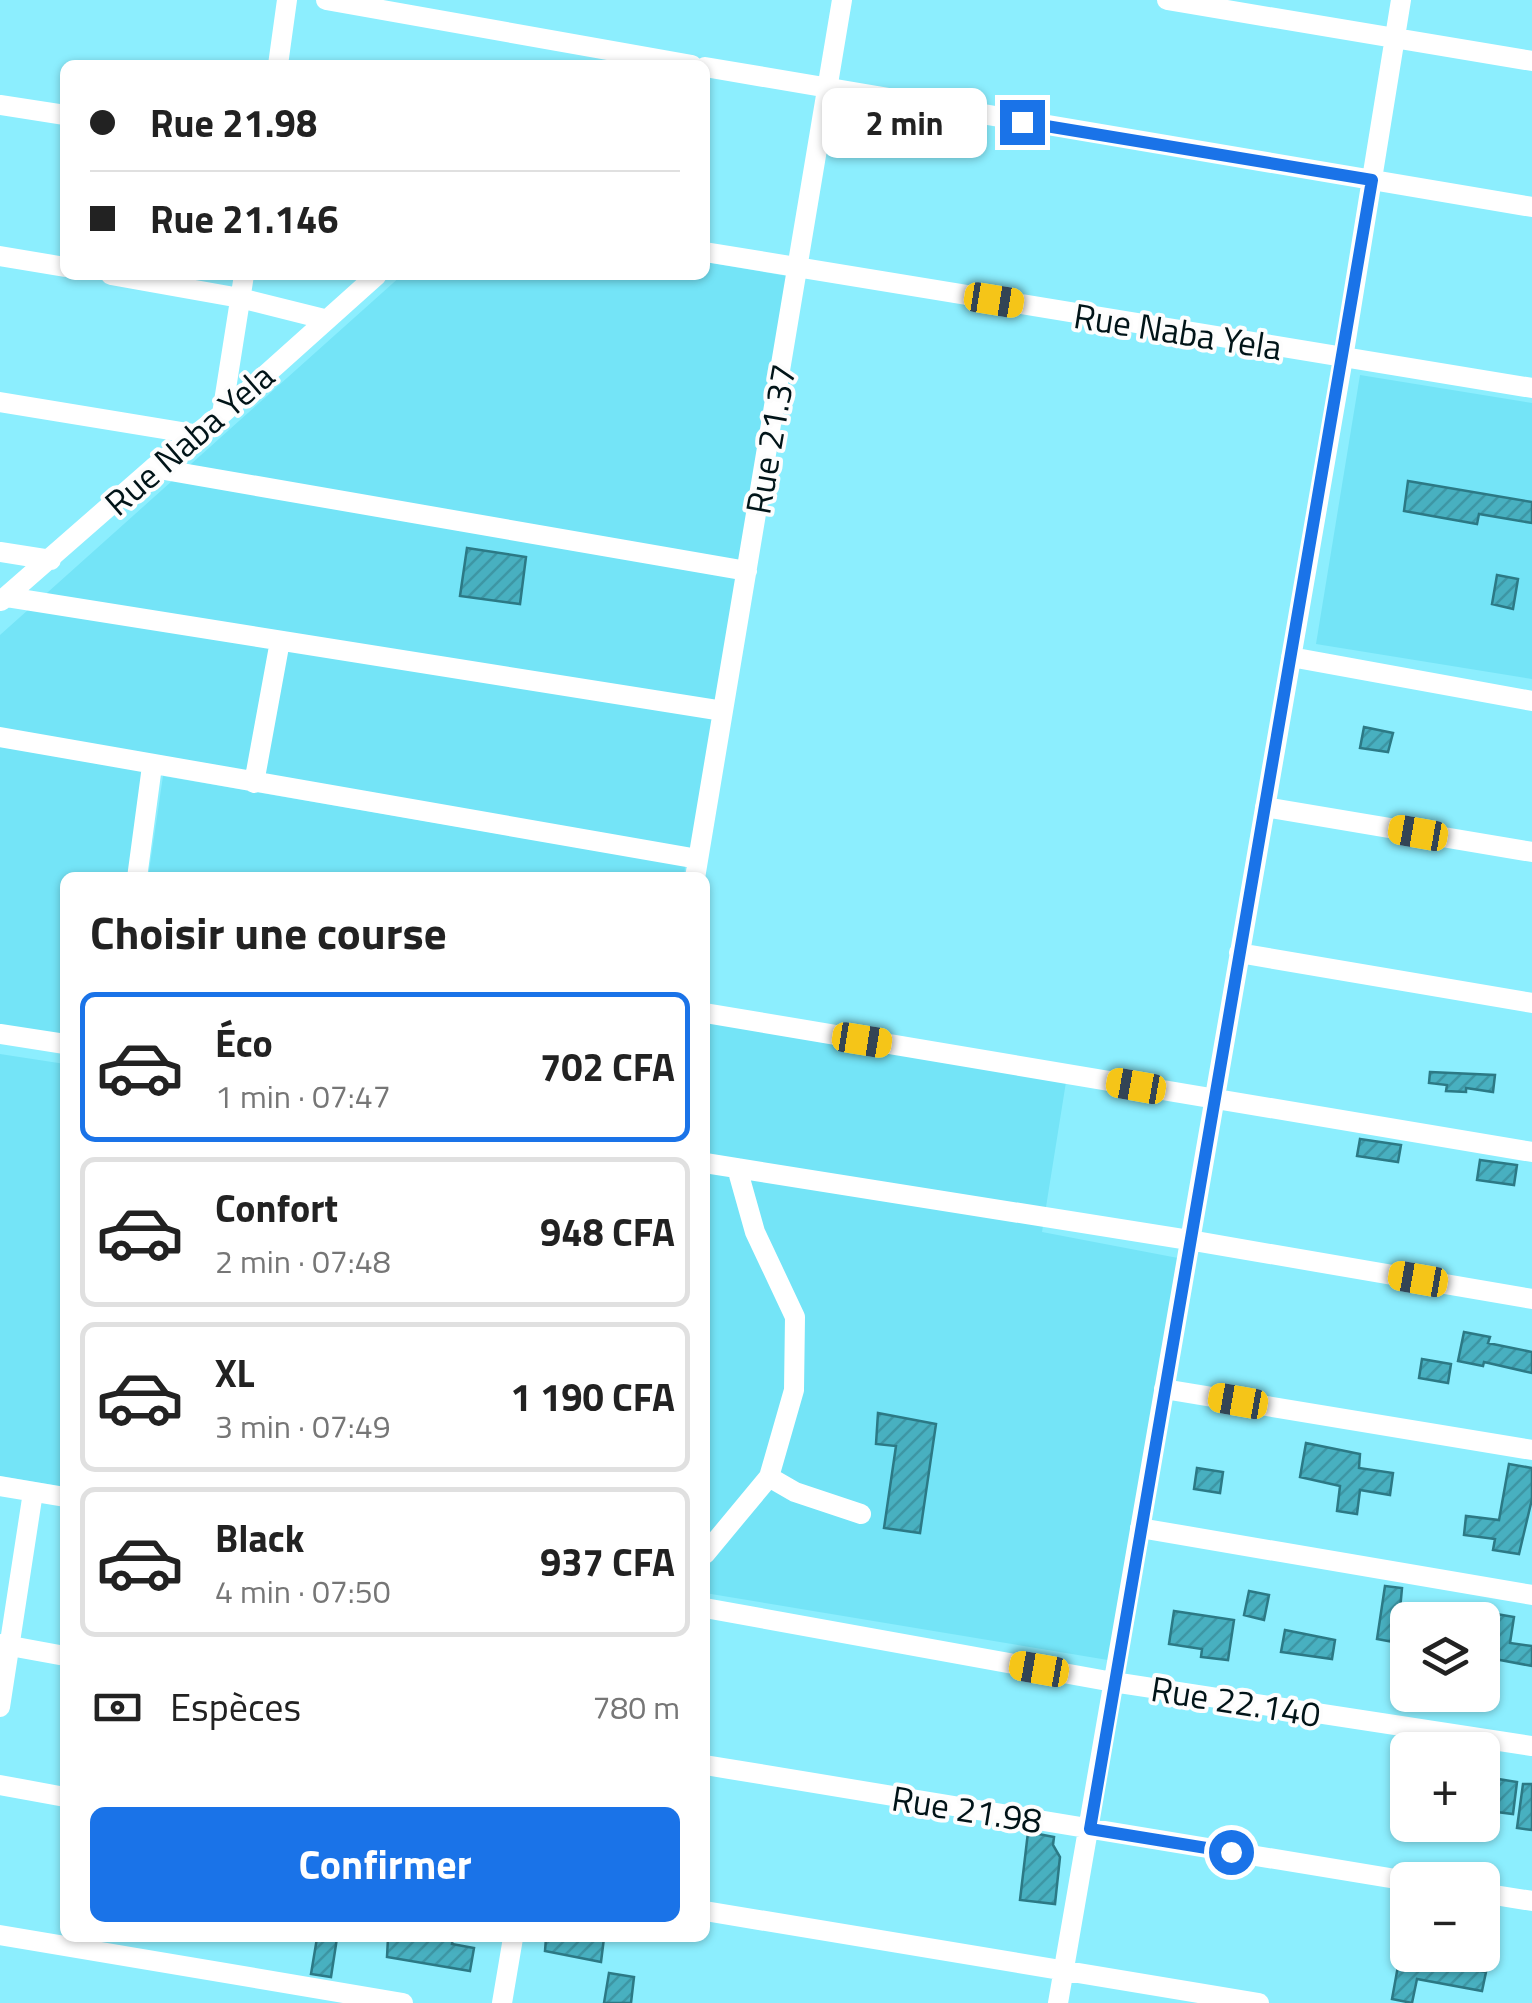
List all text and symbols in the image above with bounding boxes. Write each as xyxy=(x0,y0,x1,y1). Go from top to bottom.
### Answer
callout: 2 min xyxy=(822,87,987,157)
text: Rue 21.98 xyxy=(150,94,317,152)
text: 2 min xyxy=(866,99,943,147)
route end xyxy=(1000,100,1045,145)
text: Rue 21.146 xyxy=(150,190,338,248)
car xyxy=(962,280,1026,320)
street label: Rue Naba Yela xyxy=(1070,288,1286,374)
street label: Rue Naba Yela xyxy=(92,350,286,528)
street label: Rue 21.37 xyxy=(730,360,810,518)
car xyxy=(1386,813,1450,853)
text: Choisir une course xyxy=(90,898,447,966)
text: Éco xyxy=(215,1014,273,1072)
car xyxy=(830,1020,894,1060)
icon: car xyxy=(95,1022,185,1112)
text: 702 CFA xyxy=(540,1038,675,1096)
car xyxy=(1104,1066,1168,1106)
text: 1 min · 07:47 xyxy=(215,1072,391,1120)
text: Confort xyxy=(215,1179,338,1237)
icon: car xyxy=(95,1187,185,1277)
text: 948 CFA xyxy=(540,1203,675,1261)
text: 2 min · 07:48 xyxy=(215,1237,391,1285)
car xyxy=(1386,1259,1450,1299)
text: XL xyxy=(215,1344,255,1402)
icon: car xyxy=(95,1352,185,1442)
text: 1 190 CFA xyxy=(510,1368,675,1426)
car xyxy=(1206,1381,1270,1421)
text: 3 min · 07:49 xyxy=(215,1402,391,1450)
text: Black xyxy=(215,1509,304,1567)
icon: car xyxy=(95,1517,185,1607)
text: 937 CFA xyxy=(540,1533,675,1591)
text: 4 min · 07:50 xyxy=(215,1567,391,1615)
map controls xyxy=(1390,1602,1500,1972)
button: layers xyxy=(1390,1602,1500,1712)
car xyxy=(1007,1649,1071,1689)
street label: Rue 22.140 xyxy=(1147,1661,1325,1741)
text: Espèces xyxy=(170,1678,301,1736)
icon: cash xyxy=(90,1680,145,1735)
text: 780 m xyxy=(592,1683,680,1731)
button: + xyxy=(1390,1732,1500,1842)
street label: Rue 21.98 xyxy=(888,1770,1046,1848)
button: Confirmer xyxy=(90,1807,680,1922)
route start xyxy=(1209,1830,1254,1875)
button: − xyxy=(1390,1862,1500,1972)

